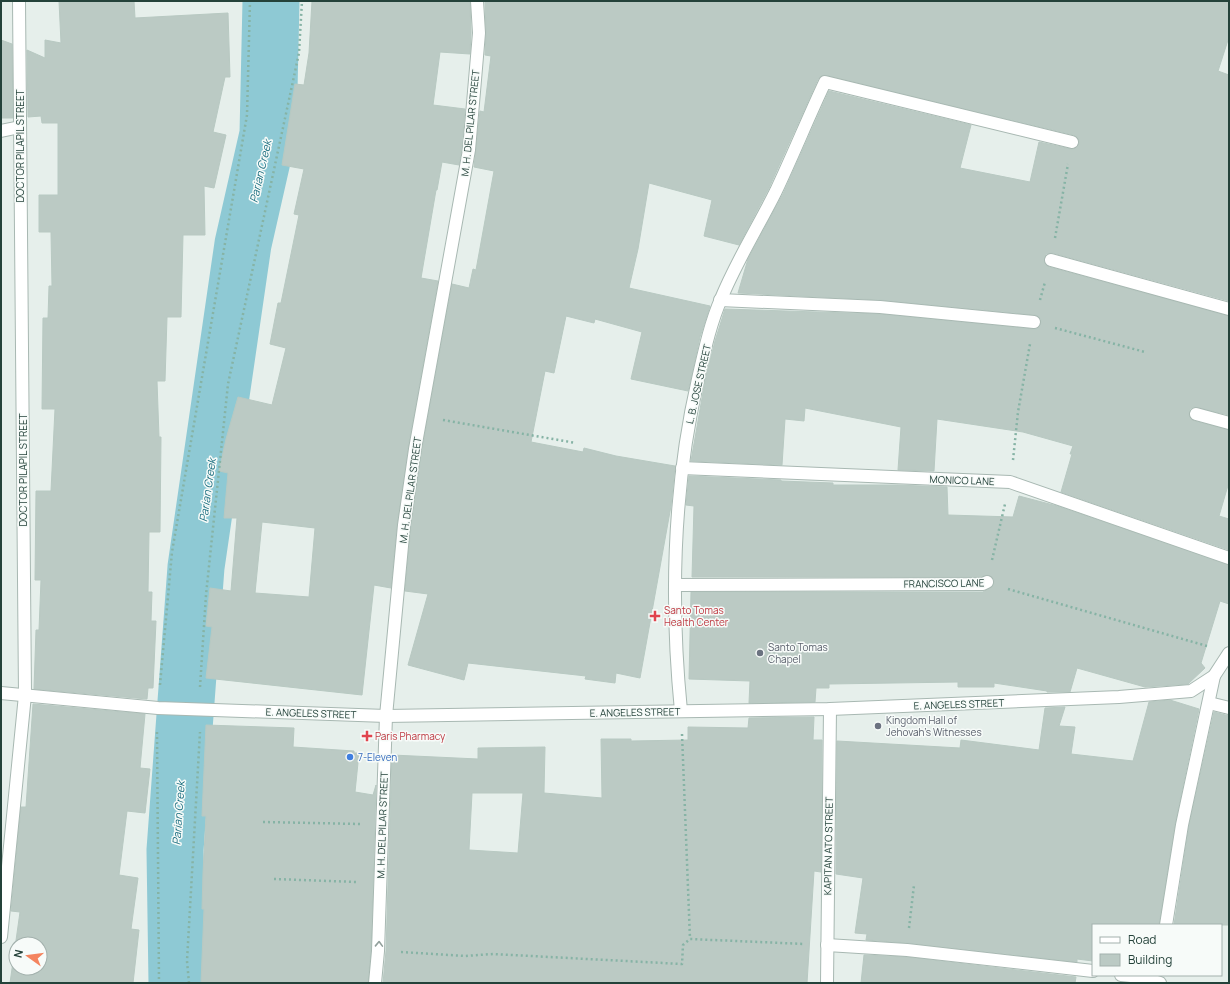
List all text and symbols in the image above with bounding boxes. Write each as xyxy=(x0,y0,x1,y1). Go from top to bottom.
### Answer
street label: M. H. DEL PILAR STREET xyxy=(457,69,483,177)
street label: DOCTOR PILAPIL STREET xyxy=(13,89,27,203)
water label: Parian Creek xyxy=(246,137,275,204)
street label: L. B. JOSE STREET xyxy=(682,343,714,425)
street label: DOCTOR PILAPIL STREET xyxy=(16,413,30,527)
street label: M. H. DEL PILAR STREET xyxy=(396,436,424,544)
water label: Parian Creek xyxy=(195,456,219,523)
street label: MONICO LANE xyxy=(929,472,995,488)
street label: FRANCISCO LANE xyxy=(904,575,985,591)
place label: Santo Tomas Health Center xyxy=(664,603,729,629)
marker: Santo Tomas Health Center xyxy=(649,610,661,622)
place label: Santo Tomas Chapel xyxy=(768,640,828,666)
marker: Santo Tomas Chapel xyxy=(755,648,765,658)
street label: E. ANGELES STREET xyxy=(913,695,1005,713)
street label: E. ANGELES STREET xyxy=(265,704,357,722)
street label: E. ANGELES STREET xyxy=(590,704,680,720)
place label: Kingdom Hall of Jehovah's Witnesses xyxy=(886,713,982,739)
marker: Kingdom Hall of Jehovah's Witnesses xyxy=(873,721,883,731)
place label: Paris Pharmacy xyxy=(375,729,446,743)
marker: Paris Pharmacy xyxy=(362,731,372,741)
place label: 7-Eleven xyxy=(358,750,397,764)
marker: 7-Eleven xyxy=(345,752,355,762)
street label: M. H. DEL PILAR STREET xyxy=(373,771,391,879)
water label: Parian Creek xyxy=(168,779,188,845)
street label: KAPITAN ATO STREET xyxy=(820,797,836,895)
legend xyxy=(1092,924,1222,976)
text: Road xyxy=(1128,931,1156,948)
north arrow xyxy=(8,936,48,976)
one-way arrow xyxy=(374,941,383,947)
text: N xyxy=(10,948,26,959)
text: Building xyxy=(1128,951,1172,968)

